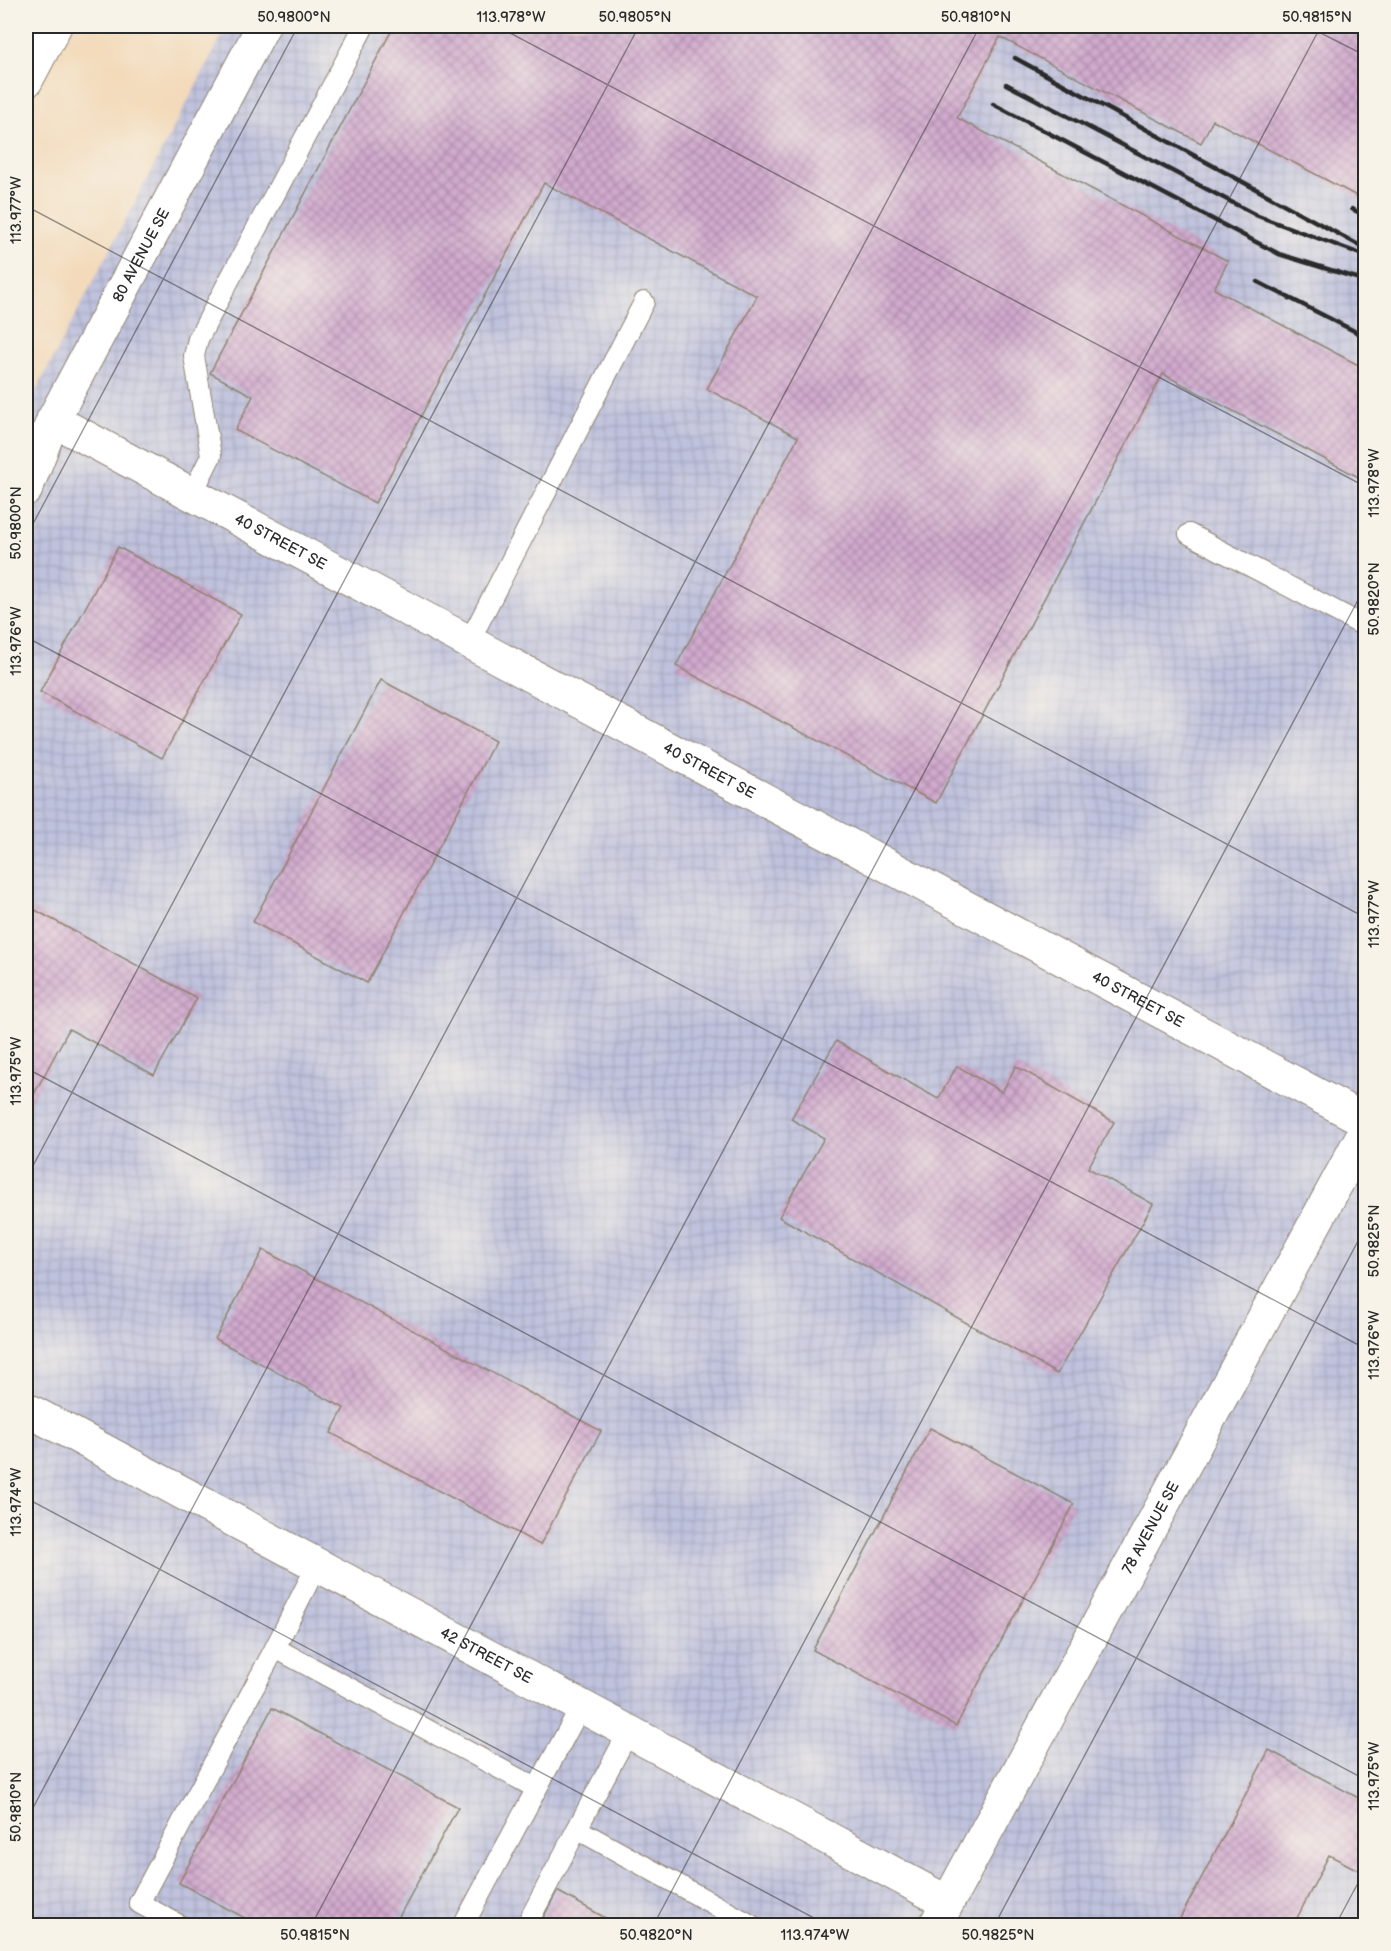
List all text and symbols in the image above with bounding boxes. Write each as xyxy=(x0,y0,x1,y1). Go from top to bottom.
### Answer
text: 50.9800°N xyxy=(257,8,331,27)
text: 113.978°W xyxy=(476,8,546,27)
text: 50.9805°N xyxy=(598,8,672,27)
text: 50.9810°N xyxy=(941,8,1011,27)
text: 50.9815°N xyxy=(1282,8,1352,27)
text: 113.977°W xyxy=(7,176,26,244)
street label: 80 AVENUE SE xyxy=(109,205,174,305)
text: 113.978°W xyxy=(1365,448,1384,518)
text: 50.9800°N xyxy=(7,486,26,560)
street label: 40 STREET SE xyxy=(231,510,330,574)
text: 50.9820°N xyxy=(1365,562,1384,636)
text: 113.976°W xyxy=(7,606,26,676)
street label: 40 STREET SE xyxy=(660,738,759,803)
text: 113.977°W xyxy=(1365,880,1384,948)
street label: 40 STREET SE xyxy=(1088,967,1187,1032)
text: 113.975°W xyxy=(7,1036,26,1105)
text: 50.9825°N xyxy=(1365,1204,1384,1278)
text: 113.976°W xyxy=(1365,1310,1384,1380)
text: 113.974°W xyxy=(7,1467,26,1536)
street label: 78 AVENUE SE xyxy=(1118,1478,1184,1577)
street label: 42 STREET SE xyxy=(437,1623,535,1688)
text: 113.975°W xyxy=(1365,1741,1384,1810)
text: 50.9810°N xyxy=(7,1772,26,1842)
text: 50.9815°N xyxy=(280,1926,350,1945)
text: 50.9820°N xyxy=(619,1926,693,1945)
text: 113.974°W xyxy=(781,1926,850,1945)
text: 50.9825°N xyxy=(961,1926,1035,1945)

